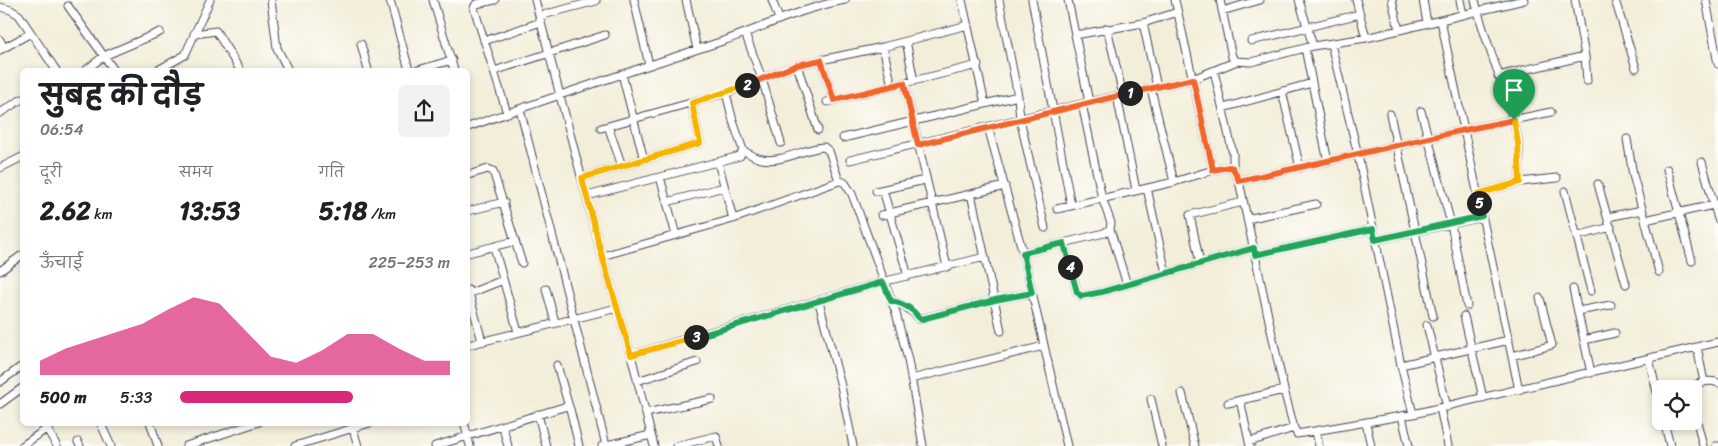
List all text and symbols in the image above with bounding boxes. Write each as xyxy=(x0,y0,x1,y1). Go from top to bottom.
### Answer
pin xyxy=(1493,69,1535,120)
text: सुबह की दौड़ xyxy=(40,71,203,120)
pin: 2 xyxy=(734,72,760,98)
text: 2 xyxy=(743,73,752,98)
icon: arrive xyxy=(1500,76,1528,104)
pin: 1 xyxy=(1118,80,1142,106)
text: 1 xyxy=(1127,81,1134,106)
button: share xyxy=(398,85,450,137)
text: 06:54 xyxy=(40,115,84,144)
text: दूरी xyxy=(40,160,62,185)
text: समय xyxy=(179,160,213,185)
text: गति xyxy=(319,160,344,185)
text: 2.62 xyxy=(40,188,91,233)
text: 13:53 xyxy=(179,188,240,233)
text: 5:18 xyxy=(319,188,367,233)
pin: 5 xyxy=(1466,190,1492,216)
text: 5 xyxy=(1475,191,1484,216)
text: km xyxy=(91,202,112,227)
text: /km xyxy=(367,202,396,227)
text: ऊँचाई xyxy=(40,248,83,277)
text: 225–253 m xyxy=(368,248,450,277)
pin: 4 xyxy=(1058,254,1082,280)
text: 4 xyxy=(1066,255,1075,280)
pin: 3 xyxy=(684,324,708,350)
text: 3 xyxy=(693,325,700,350)
map controls xyxy=(1652,380,1702,430)
button: locate xyxy=(1652,380,1702,430)
text: 500 m xyxy=(40,383,86,412)
text: 5:33 xyxy=(120,383,152,412)

